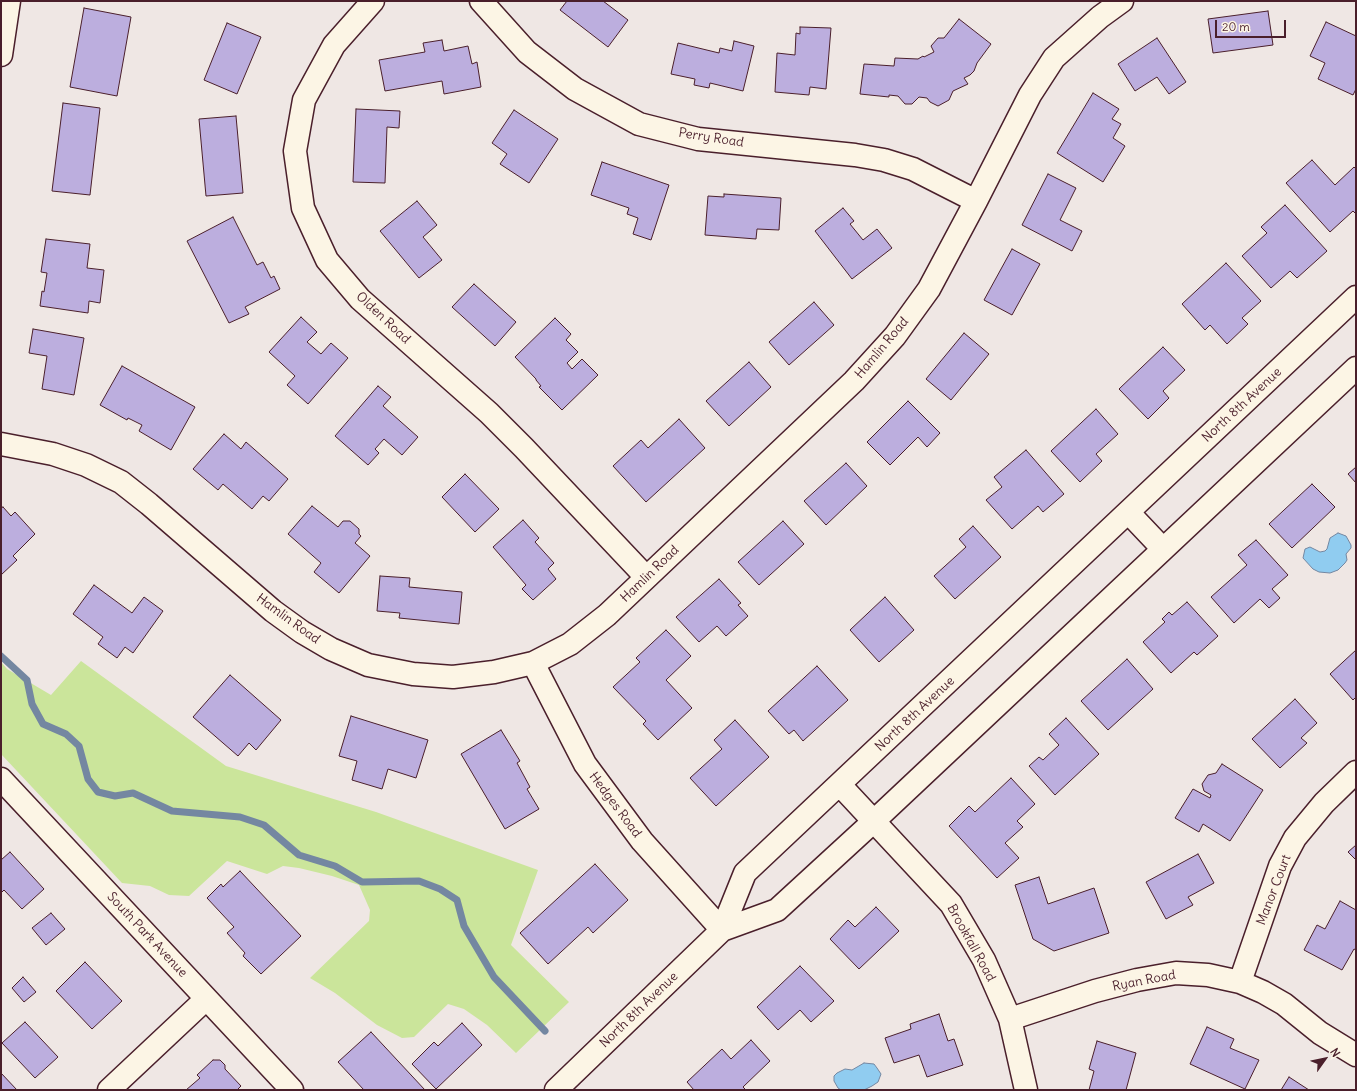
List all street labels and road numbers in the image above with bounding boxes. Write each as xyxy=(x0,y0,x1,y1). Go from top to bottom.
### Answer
street label: Perry Road xyxy=(677,125,745,151)
street label: Olden Road xyxy=(353,289,413,347)
street label: Hamlin Road xyxy=(852,314,912,382)
street label: North 8th Avenue xyxy=(1199,364,1285,446)
street label: Hamlin Road xyxy=(618,542,682,606)
street label: Hamlin Road xyxy=(253,591,323,647)
street label: North 8th Avenue xyxy=(872,673,958,755)
street label: Hedges Road xyxy=(585,769,645,841)
street label: Manor Court xyxy=(1253,853,1295,927)
street label: South Park Avenue xyxy=(104,889,190,981)
street label: Brookfall Road xyxy=(943,902,999,984)
street label: Ryan Road xyxy=(1111,967,1177,995)
street label: North 8th Avenue xyxy=(597,969,681,1051)

